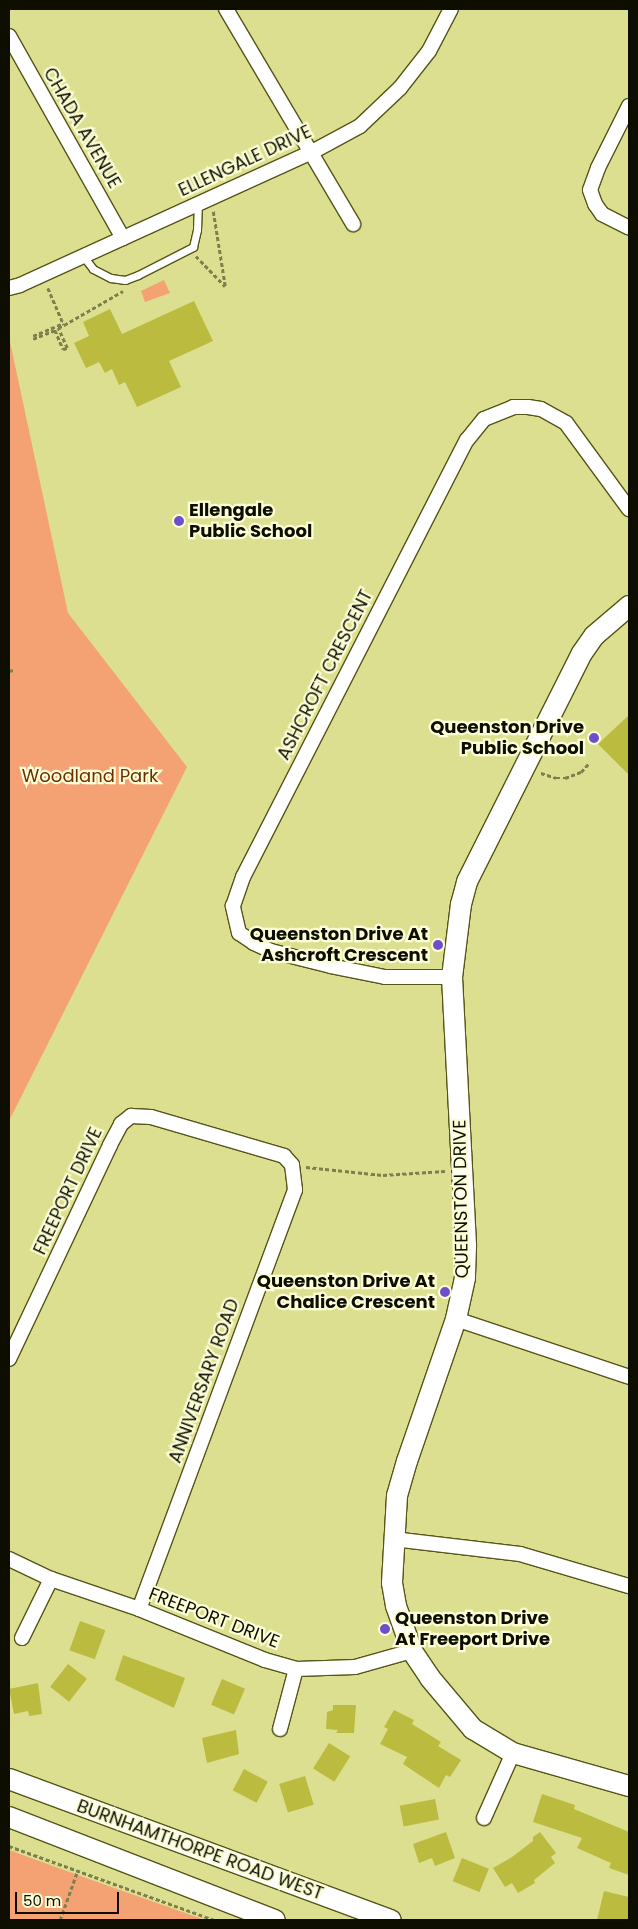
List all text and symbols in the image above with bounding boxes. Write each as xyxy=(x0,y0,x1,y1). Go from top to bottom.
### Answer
street label: CHADA AVENUE xyxy=(39,64,125,192)
street label: ELLENGALE DRIVE xyxy=(175,121,315,201)
place label: Ellengale Public School xyxy=(189,500,312,542)
marker: Ellengale Public School xyxy=(173,515,185,527)
street label: ASHCROFT CRESCENT xyxy=(273,586,377,764)
place label: Queenston Drive Public School xyxy=(430,717,584,760)
marker: Queenston Drive Public School xyxy=(588,732,600,744)
park label: Woodland Park xyxy=(22,765,158,787)
place label: Queenston Drive At Ashcroft Crescent xyxy=(250,924,428,966)
marker: Queenston Drive At Ashcroft Crescent xyxy=(432,939,444,951)
street label: QUEENSTON DRIVE xyxy=(449,1119,473,1279)
street label: FREEPORT DRIVE xyxy=(29,1124,107,1258)
place label: Queenston Drive At Chalice Crescent xyxy=(257,1271,435,1314)
marker: Queenston Drive At Chalice Crescent xyxy=(439,1286,451,1298)
street label: ANNIVERSARY ROAD xyxy=(164,1296,244,1466)
street label: FREEPORT DRIVE xyxy=(146,1583,282,1653)
place label: Queenston Drive At Freeport Drive xyxy=(395,1608,550,1650)
marker: Queenston Drive At Freeport Drive xyxy=(379,1623,391,1635)
street label: BURNHAMTHORPE ROAD WEST xyxy=(74,1795,326,1905)
scale bar xyxy=(18,1882,121,1914)
text: 50 m xyxy=(23,1890,61,1911)

